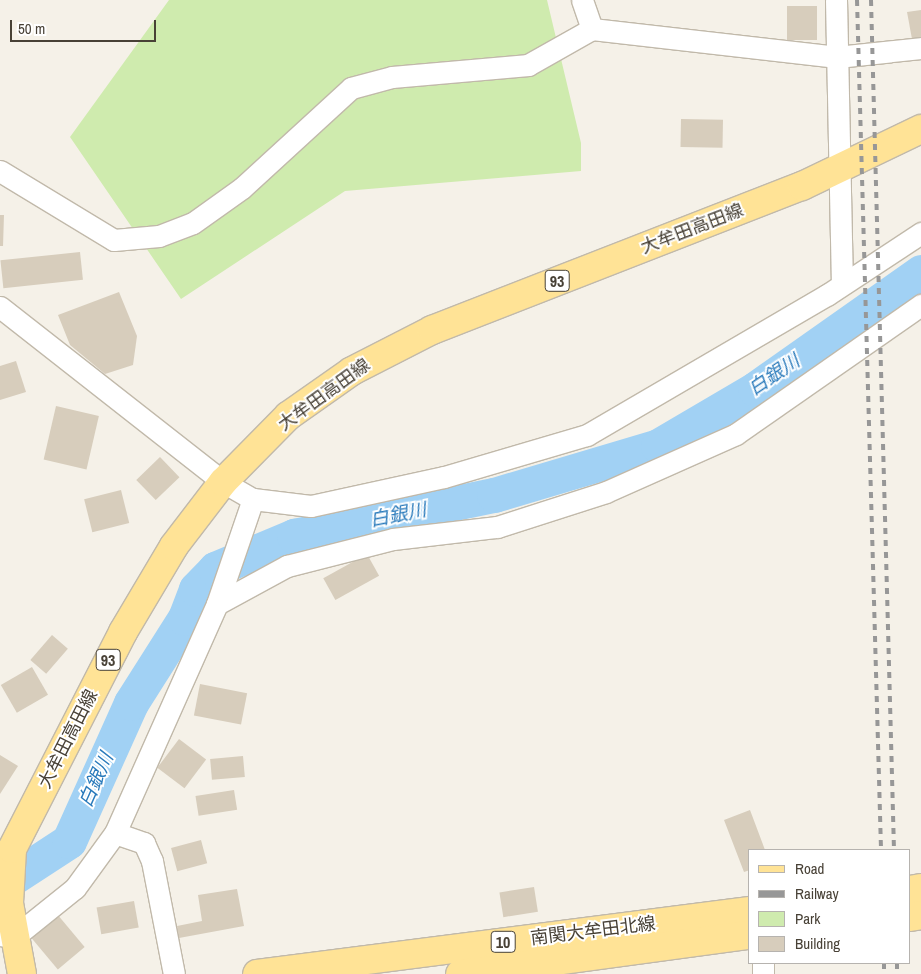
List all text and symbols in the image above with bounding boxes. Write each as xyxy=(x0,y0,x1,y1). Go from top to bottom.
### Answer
scale bar xyxy=(12,10,159,42)
text: 50 m xyxy=(18,18,45,39)
street label: 大牟田高田線 xyxy=(638,200,746,258)
road number: 93 xyxy=(544,268,570,294)
water label: 白銀川 xyxy=(744,350,804,400)
street label: 大牟田高田線 xyxy=(274,355,374,435)
water label: 白銀川 xyxy=(368,498,428,532)
road number: 93 xyxy=(96,646,120,674)
street label: 大牟田高田線 xyxy=(34,686,102,792)
water label: 白銀川 xyxy=(74,749,118,811)
legend xyxy=(748,849,911,964)
text: Road xyxy=(795,858,824,879)
text: Railway xyxy=(795,883,839,904)
text: Park xyxy=(795,908,820,929)
street label: 南関大牟田北線 xyxy=(529,913,657,949)
road number: 10 xyxy=(490,929,516,956)
text: Building xyxy=(795,933,840,954)

